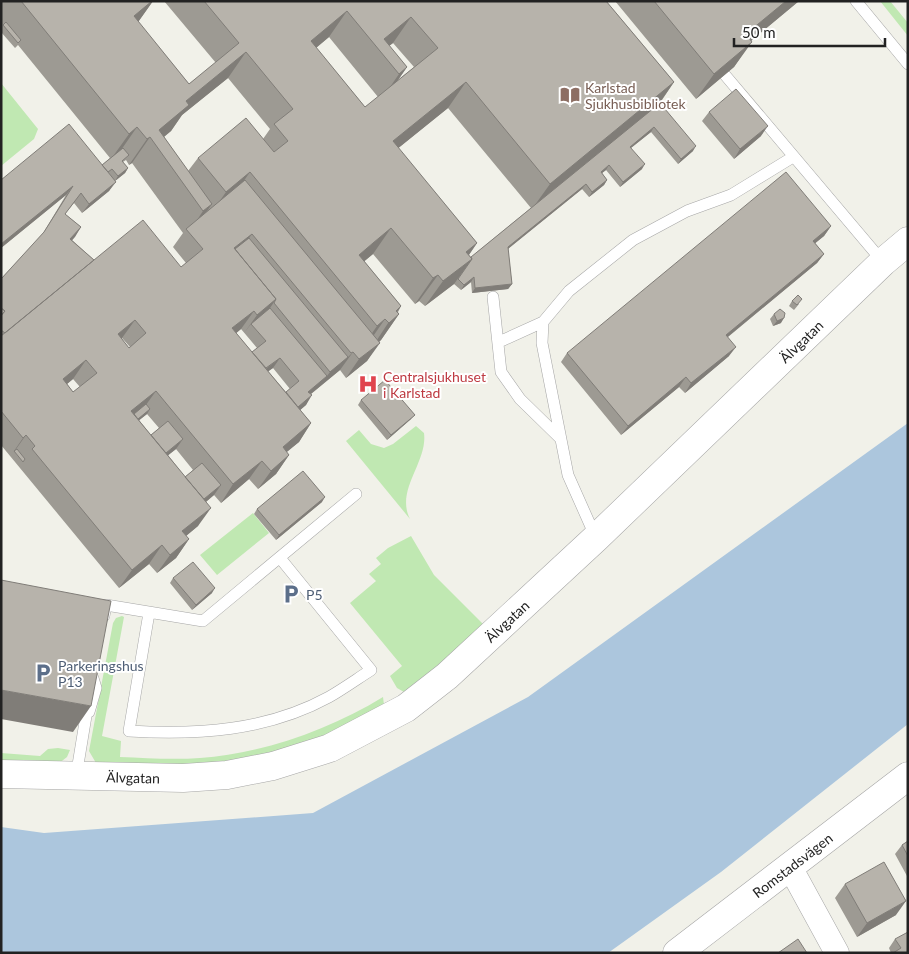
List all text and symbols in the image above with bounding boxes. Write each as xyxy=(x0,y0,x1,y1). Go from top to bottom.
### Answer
scale bar xyxy=(734,15,885,47)
text: 50 m xyxy=(742,23,776,41)
place label: Karlstad Sjukhusbibliotek xyxy=(585,79,686,112)
library icon: Karlstad Sjukhusbibliotek xyxy=(559,84,581,106)
street label: Älvgatan xyxy=(776,316,826,366)
place label: Centralsjukhuset i Karlstad xyxy=(383,368,486,401)
hospital icon: Centralsjukhuset i Karlstad xyxy=(357,373,379,395)
parking icon: P5 xyxy=(280,583,302,605)
place label: P5 xyxy=(306,586,323,603)
street label: Älvgatan xyxy=(481,596,532,645)
place label: Parkeringshus P13 xyxy=(58,657,144,690)
parking icon: Parkeringshus P13 xyxy=(32,662,54,684)
street label: Älvgatan xyxy=(106,768,160,786)
street label: Romstadsvägen xyxy=(749,829,835,901)

